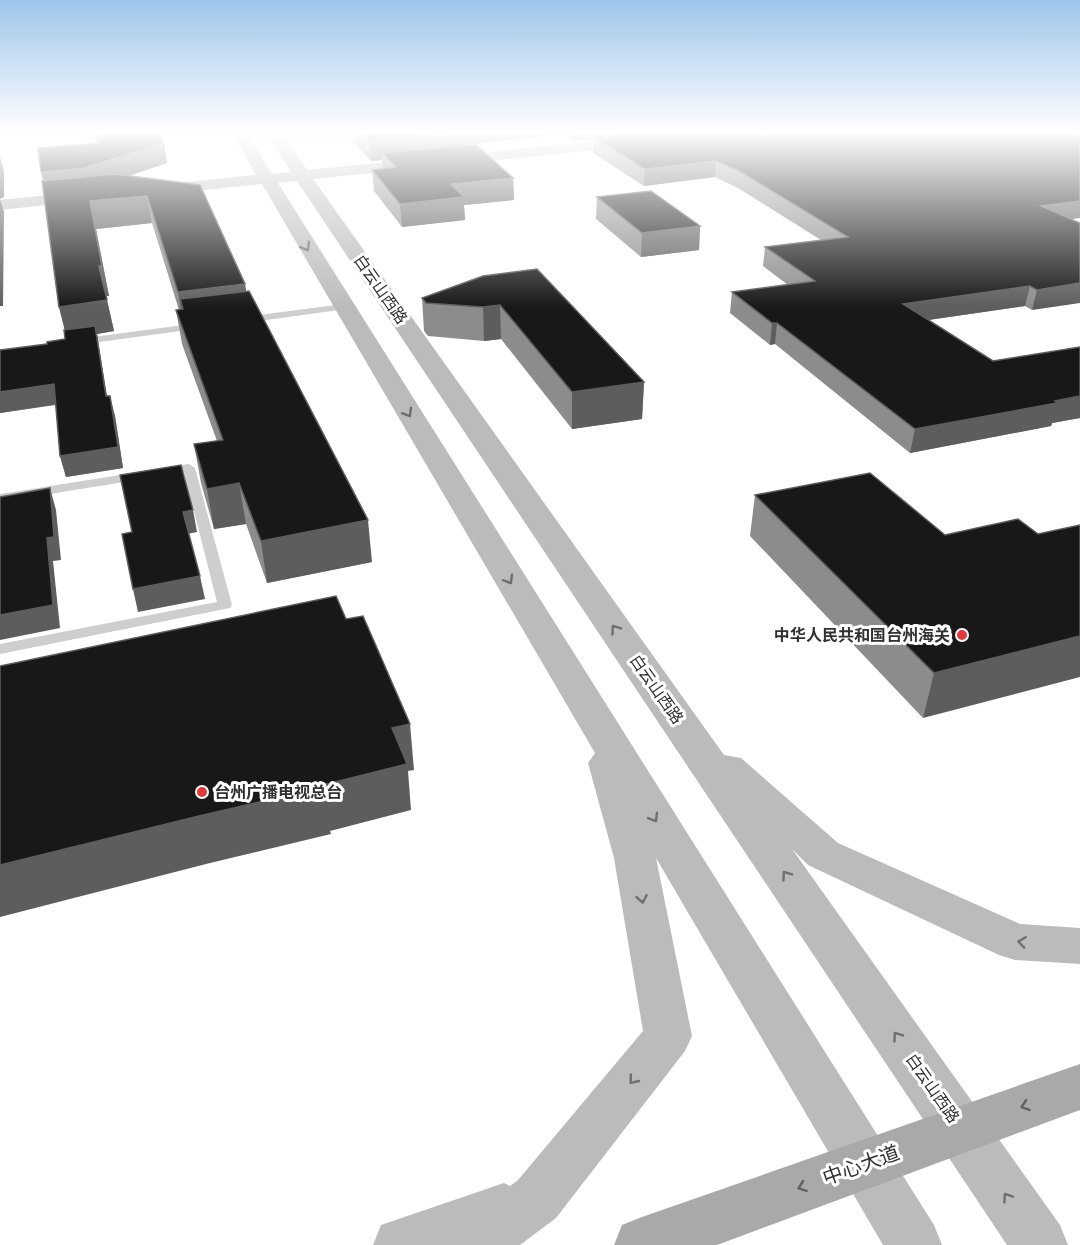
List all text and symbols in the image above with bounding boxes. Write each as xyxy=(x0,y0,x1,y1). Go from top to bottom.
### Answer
one-way arrow xyxy=(299,241,311,251)
street label: 白云山西路 xyxy=(348,250,412,329)
one-way arrow xyxy=(400,407,412,417)
one-way arrow xyxy=(502,574,514,584)
one-way arrow xyxy=(611,624,622,635)
place label: 中华人民共和国台州海关 xyxy=(774,625,950,647)
marker: 中华人民共和国台州海关 xyxy=(955,628,969,642)
street label: 白云山西路 xyxy=(624,650,688,729)
place label: 台州广播电视总台 xyxy=(214,782,342,804)
marker: 台州广播电视总台 xyxy=(195,785,209,799)
one-way arrow xyxy=(647,812,659,822)
one-way arrow xyxy=(782,871,793,882)
one-way arrow xyxy=(635,894,648,904)
one-way arrow xyxy=(1017,936,1027,948)
one-way arrow xyxy=(893,1031,904,1042)
street label: 白云山西路 xyxy=(900,1049,964,1128)
one-way arrow xyxy=(629,1073,640,1084)
one-way arrow xyxy=(1020,1099,1031,1112)
street label: 中心大道 xyxy=(819,1139,904,1193)
one-way arrow xyxy=(797,1179,808,1192)
one-way arrow xyxy=(1003,1192,1014,1203)

